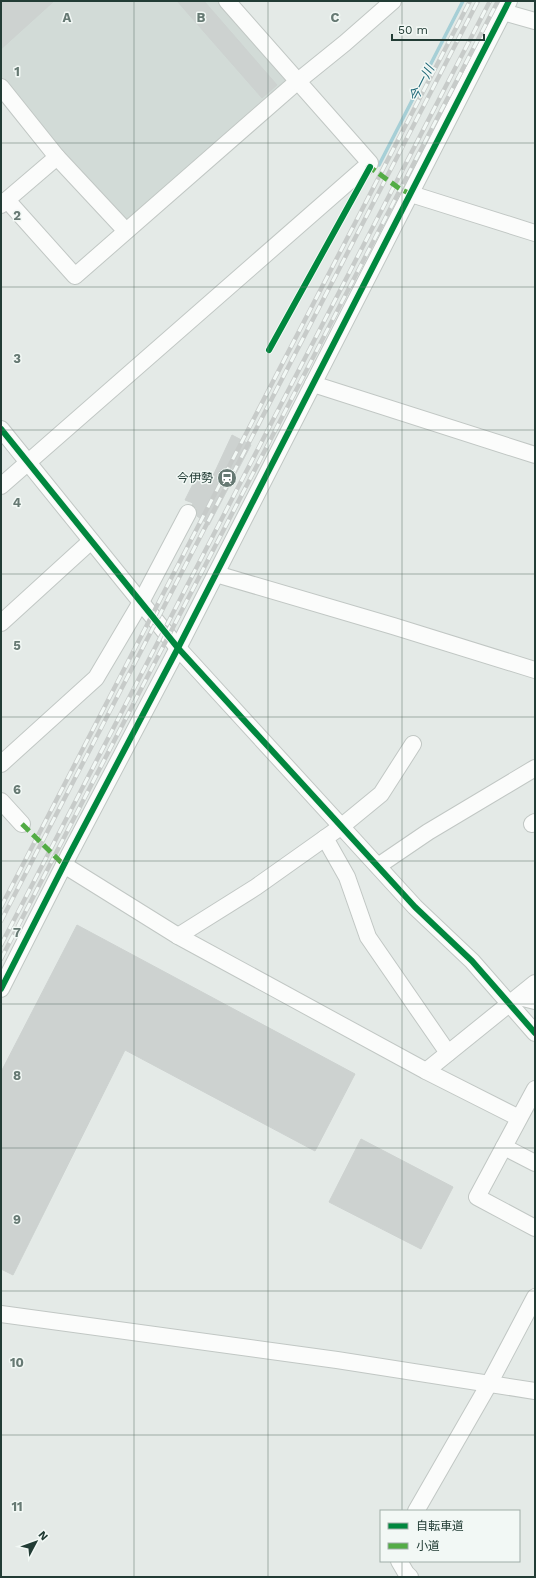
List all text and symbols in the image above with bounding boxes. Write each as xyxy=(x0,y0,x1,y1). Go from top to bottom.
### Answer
text: A xyxy=(63,10,72,25)
text: B xyxy=(197,10,206,25)
text: C xyxy=(331,10,340,25)
scale bar xyxy=(392,16,484,42)
text: 50 m xyxy=(398,23,428,37)
water label: 今一川 xyxy=(406,61,438,104)
text: 1 xyxy=(14,64,20,79)
text: 2 xyxy=(13,208,21,223)
text: 3 xyxy=(13,351,21,366)
station icon: 今伊勢 xyxy=(216,467,238,489)
place label: 今伊勢 xyxy=(177,471,213,485)
text: 4 xyxy=(13,495,22,510)
text: 5 xyxy=(13,638,21,653)
text: 6 xyxy=(13,782,21,797)
text: 7 xyxy=(13,925,21,940)
text: 8 xyxy=(13,1068,21,1083)
text: 9 xyxy=(13,1212,21,1227)
text: 10 xyxy=(10,1355,24,1370)
text: 11 xyxy=(11,1499,23,1514)
legend xyxy=(380,1510,520,1562)
text: 自転車道 xyxy=(416,1519,464,1533)
north arrow xyxy=(16,1522,56,1562)
text: N xyxy=(36,1528,51,1543)
text: 小道 xyxy=(416,1539,440,1553)

